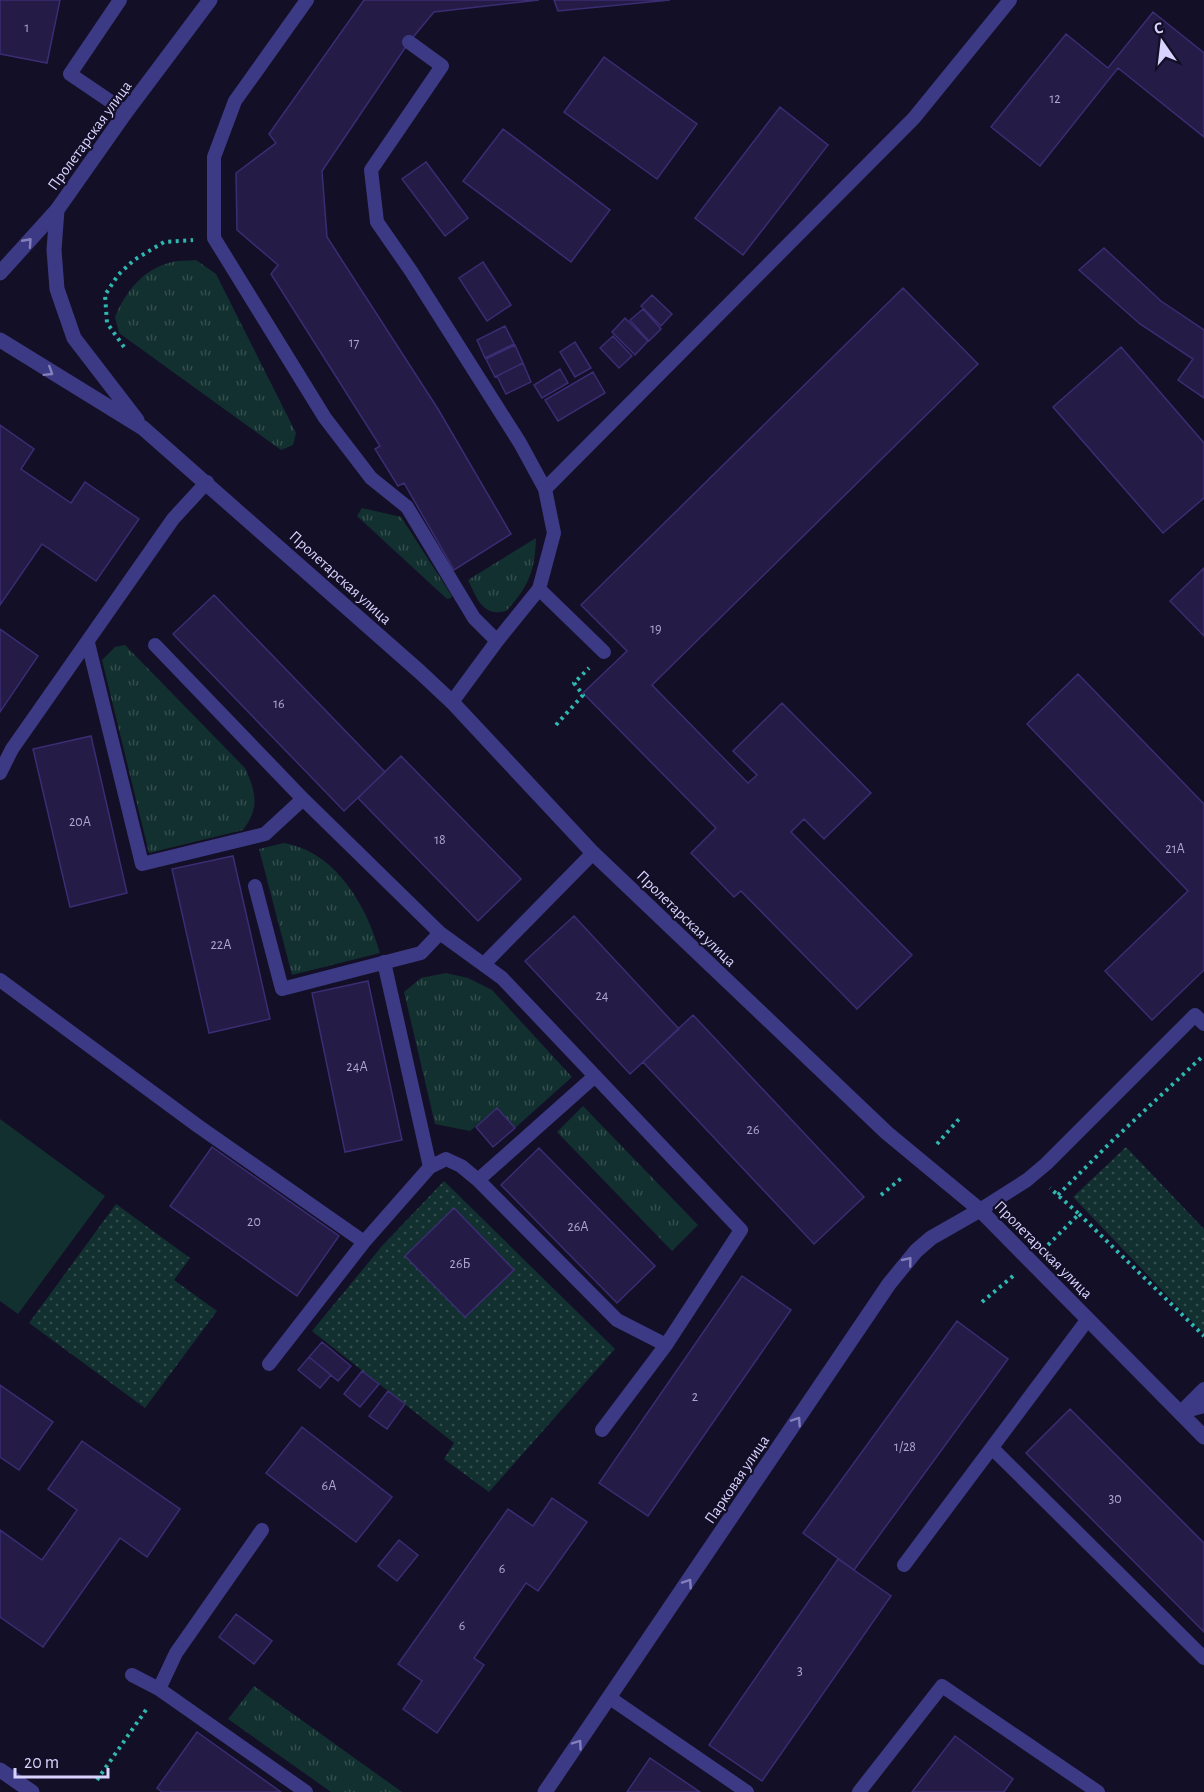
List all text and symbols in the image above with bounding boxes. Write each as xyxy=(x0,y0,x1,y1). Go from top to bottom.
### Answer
north arrow xyxy=(1132,12,1192,72)
text: С xyxy=(1152,20,1165,37)
house number: 1 xyxy=(25,21,29,35)
street label: Пролетарская улица xyxy=(45,78,136,194)
house number: 12 xyxy=(1049,92,1061,106)
one-way arrow xyxy=(21,238,32,248)
house number: 17 xyxy=(349,336,359,350)
one-way arrow xyxy=(43,364,54,375)
street label: Пролетарская улица xyxy=(286,528,394,628)
house number: 19 xyxy=(650,622,662,636)
house number: 16 xyxy=(273,697,285,711)
house number: 20А xyxy=(69,815,91,829)
house number: 18 xyxy=(434,833,446,847)
house number: 21А xyxy=(1165,842,1185,856)
street label: Пролетарская улица xyxy=(633,867,739,971)
house number: 22А xyxy=(211,938,231,952)
house number: 24 xyxy=(595,989,609,1003)
house number: 24А xyxy=(346,1060,368,1074)
house number: 26 xyxy=(747,1123,759,1137)
street label: Пролетарская улица xyxy=(991,1198,1095,1302)
house number: 20 xyxy=(247,1215,261,1229)
house number: 26А xyxy=(567,1220,589,1234)
house number: 26Б xyxy=(450,1257,470,1271)
one-way arrow xyxy=(901,1257,912,1268)
house number: 2 xyxy=(692,1390,698,1404)
one-way arrow xyxy=(790,1416,801,1427)
street label: Парковая улица xyxy=(701,1432,773,1527)
house number: 1/28 xyxy=(894,1440,916,1454)
house number: 6А xyxy=(322,1479,336,1493)
house number: 30 xyxy=(1108,1492,1122,1506)
house number: 6 xyxy=(499,1562,505,1576)
one-way arrow xyxy=(681,1578,692,1589)
house number: 6 xyxy=(459,1619,465,1633)
house number: 3 xyxy=(797,1664,803,1678)
one-way arrow xyxy=(571,1740,582,1751)
scale bar xyxy=(15,1741,108,1779)
text: 20 m xyxy=(24,1754,59,1772)

